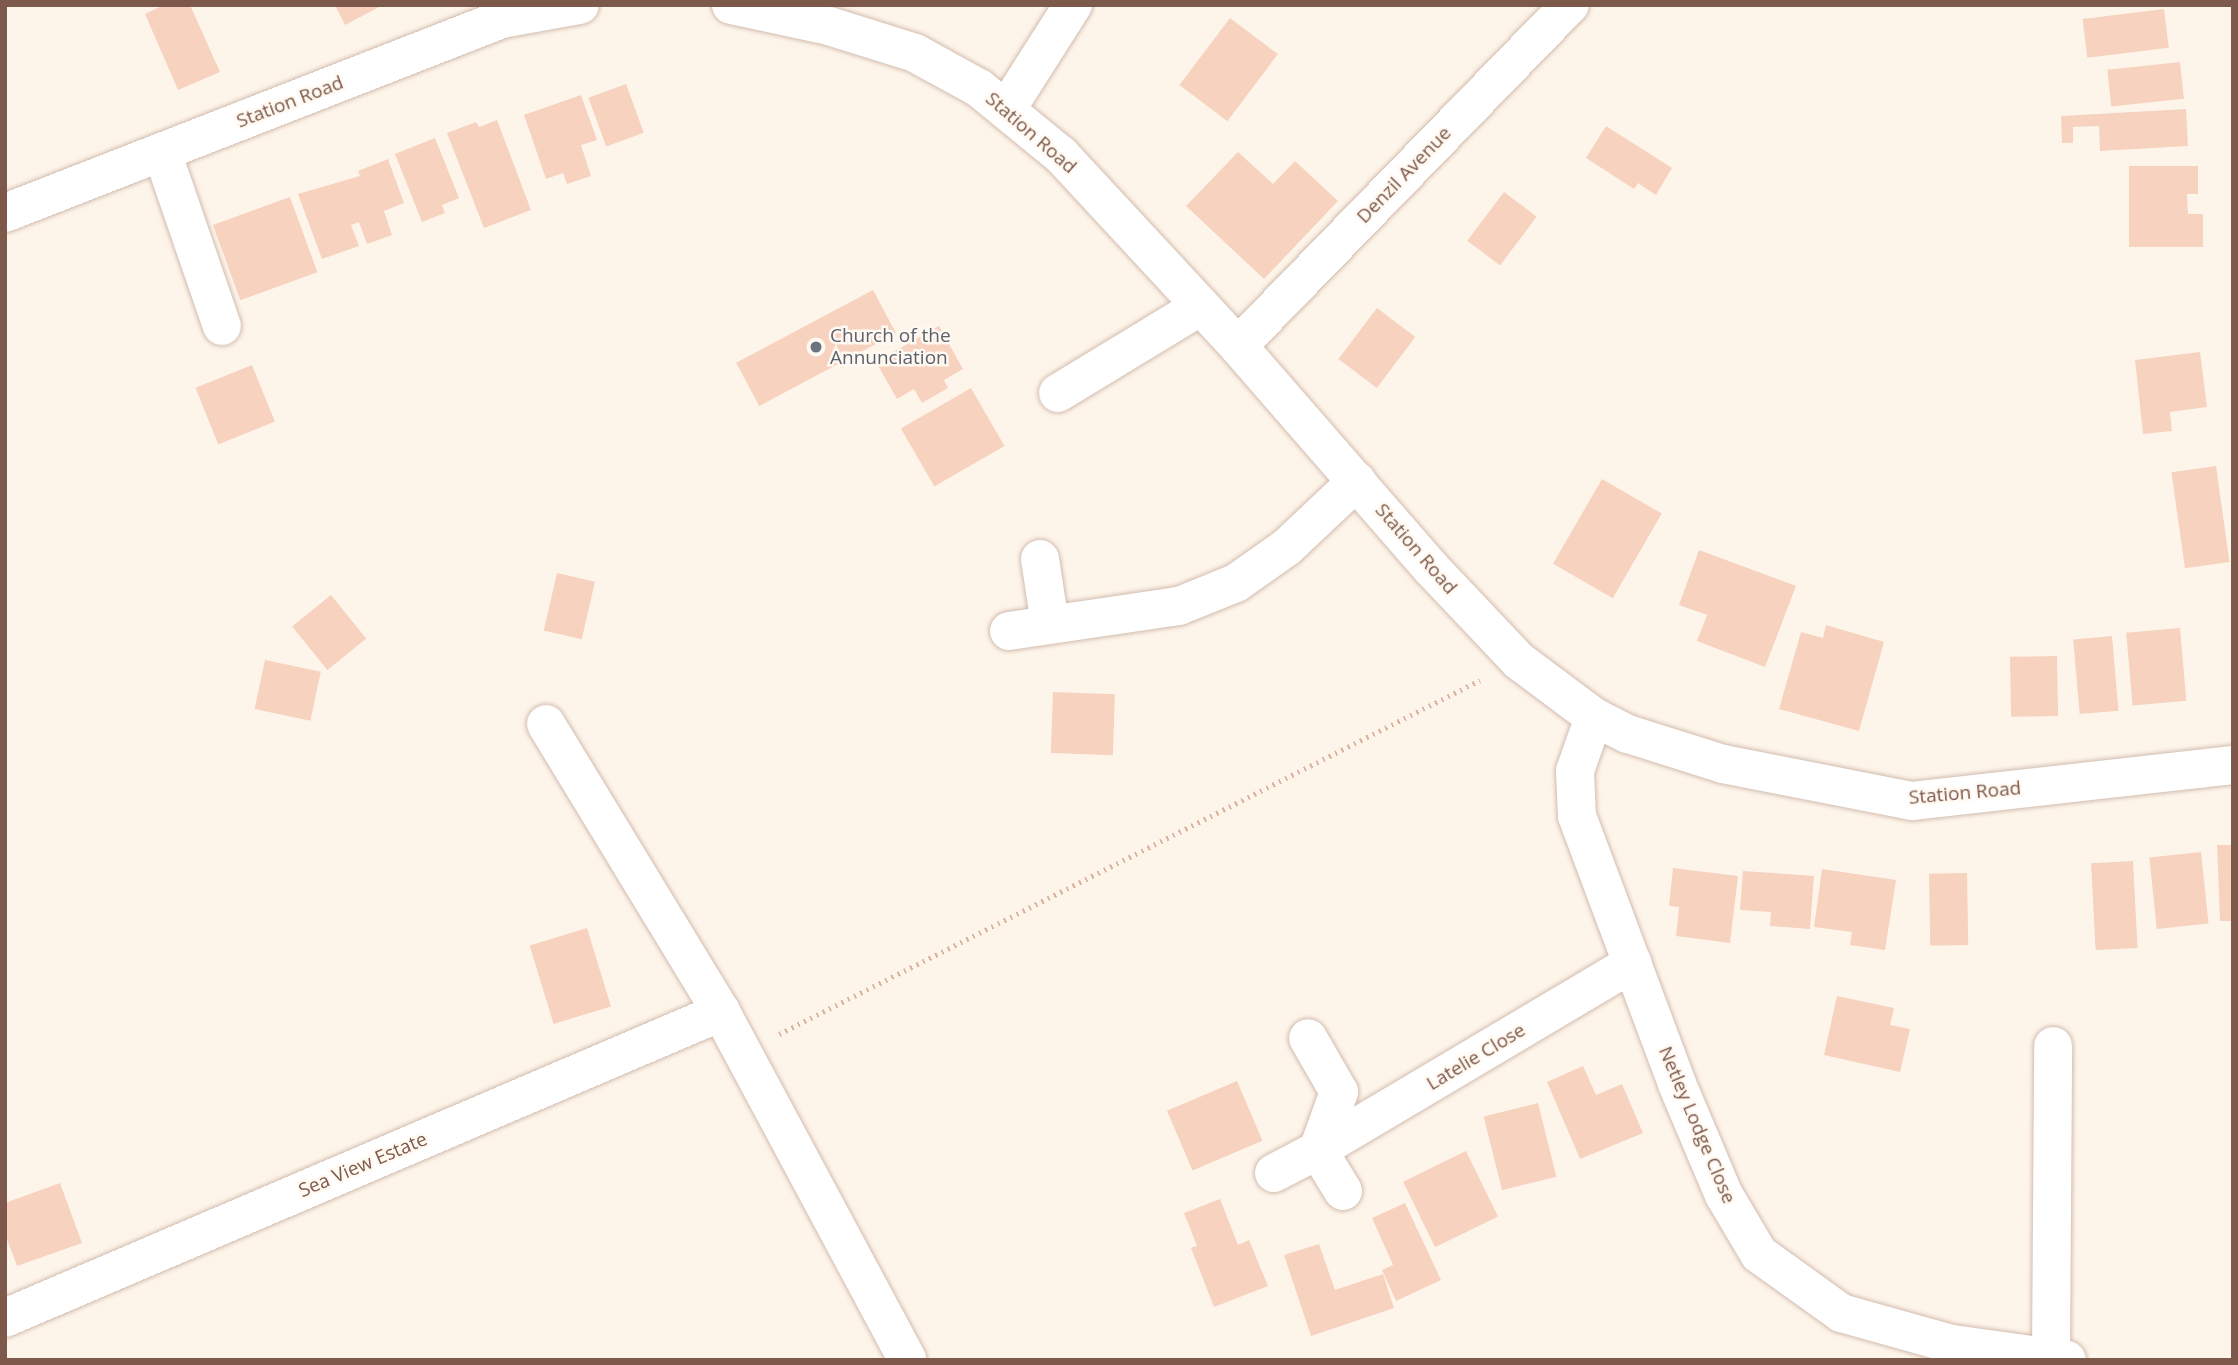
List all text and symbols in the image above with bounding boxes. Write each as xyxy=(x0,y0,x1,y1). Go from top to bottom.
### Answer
street label: Station Road xyxy=(233,71,347,133)
street label: Station Road xyxy=(981,87,1081,179)
street label: Denzil Avenue xyxy=(1352,122,1456,228)
place label: Church of the Annunciation xyxy=(830,325,951,369)
marker: Church of the Annunciation xyxy=(808,339,824,355)
street label: Station Road xyxy=(1370,499,1462,599)
street label: Station Road xyxy=(1908,777,2022,809)
street label: Latelie Close xyxy=(1423,1019,1529,1095)
street label: Netley Lodge Close xyxy=(1654,1043,1740,1207)
street label: Sea View Estate xyxy=(295,1128,431,1202)

